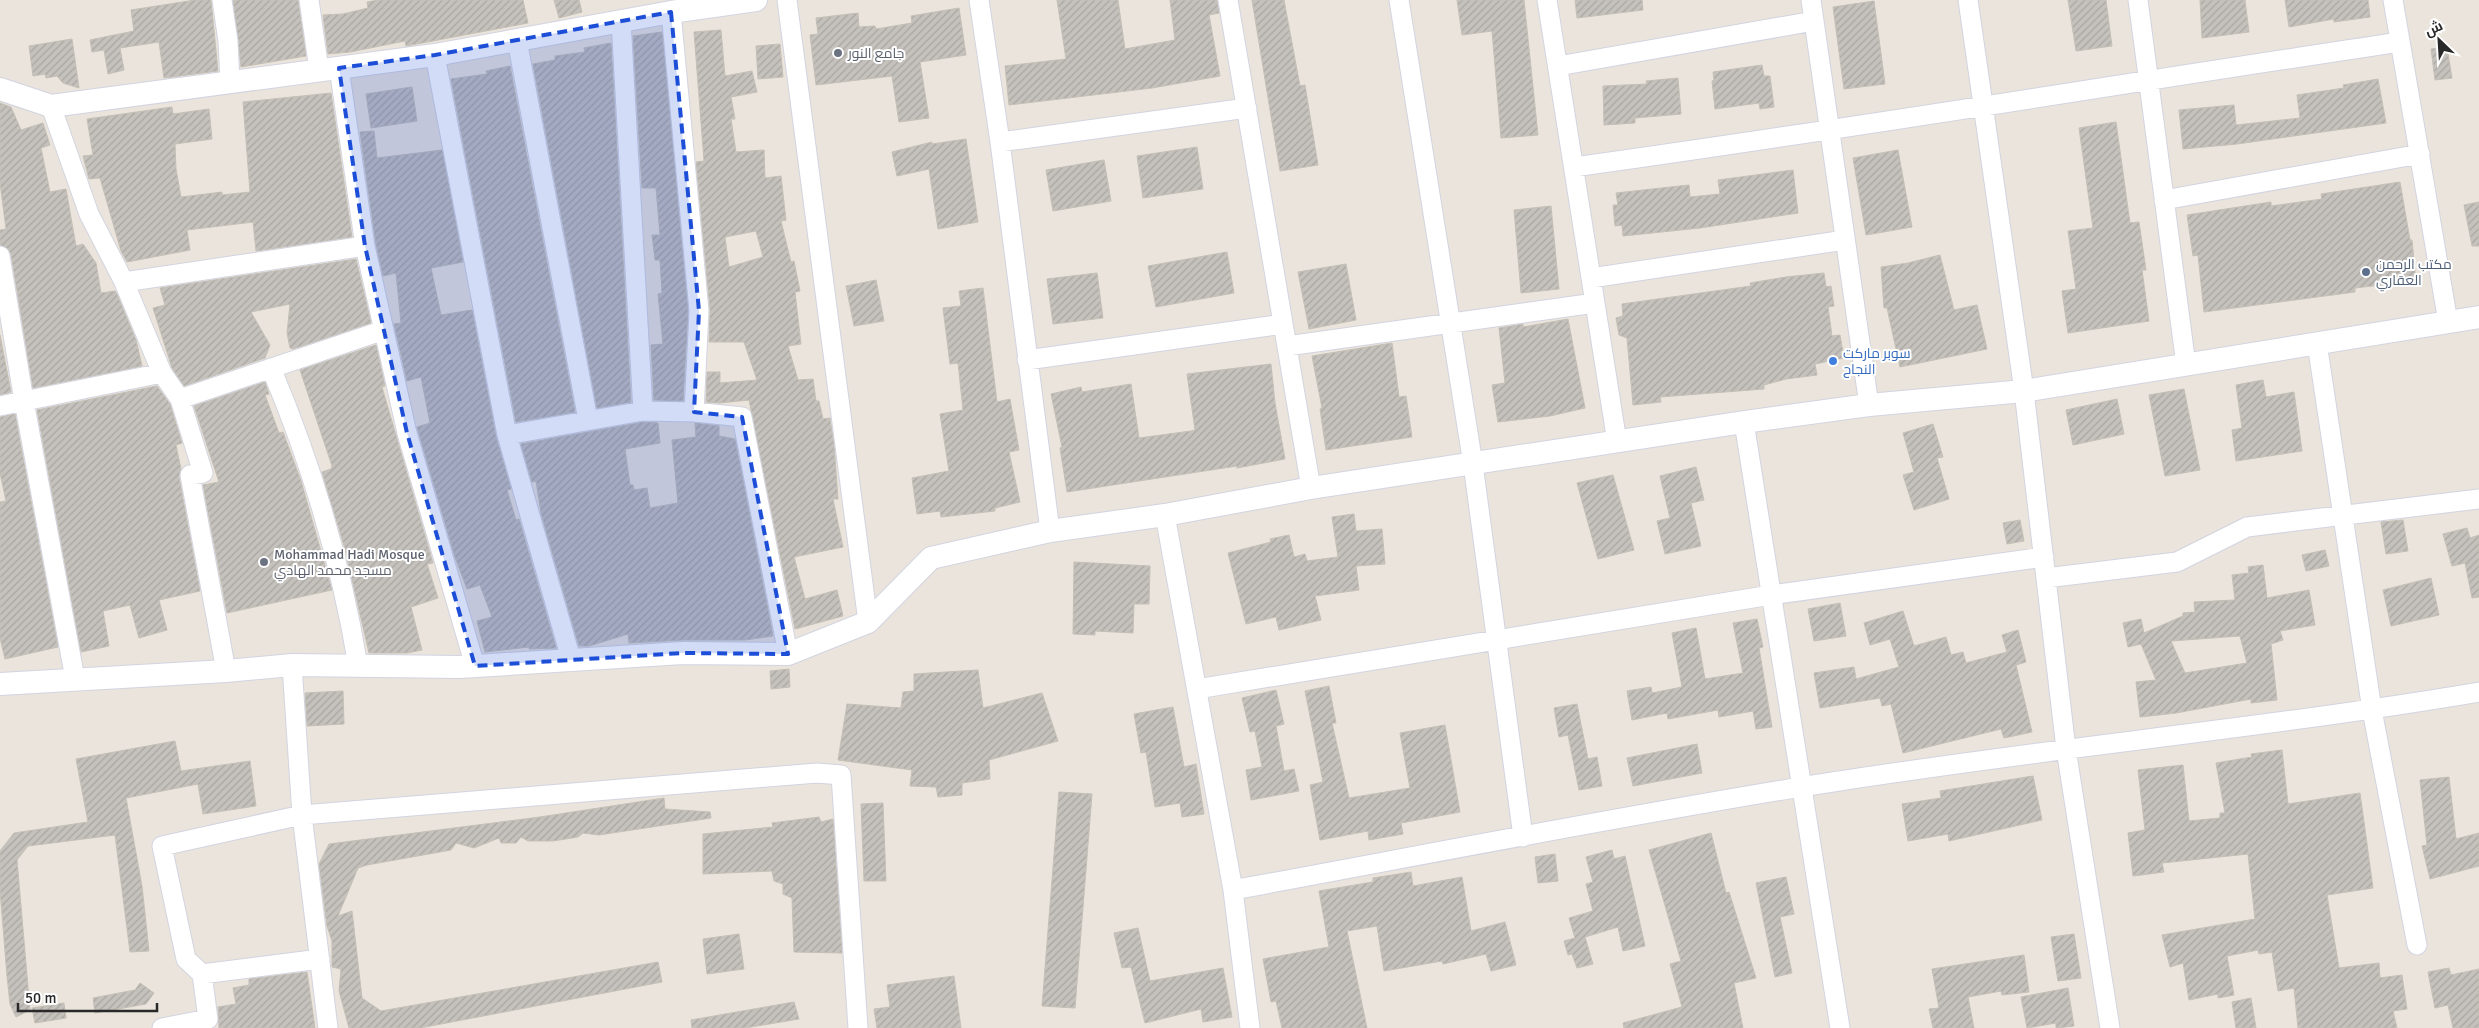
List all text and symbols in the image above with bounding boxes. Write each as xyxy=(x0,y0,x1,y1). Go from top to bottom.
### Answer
north arrow xyxy=(2414,15,2464,65)
text: ش xyxy=(2422,17,2445,40)
place label: جامع النور xyxy=(847,45,904,62)
marker: جامع النور xyxy=(832,47,844,59)
place label: مكتب الرحمن العقاري xyxy=(2376,256,2452,292)
marker: مكتب الرحمن العقاري xyxy=(2360,266,2372,278)
place label: سوبر ماركت النجاح xyxy=(1843,345,1911,378)
marker: سوبر ماركت النجاح xyxy=(1827,355,1839,367)
place label: Mohammad Hadi Mosque مسجد محمد الهادي xyxy=(274,546,425,582)
marker: Mohammad Hadi Mosque مسجد محمد الهادي xyxy=(258,556,270,568)
scale bar xyxy=(18,980,156,1012)
text: 50 m xyxy=(25,989,56,1007)

